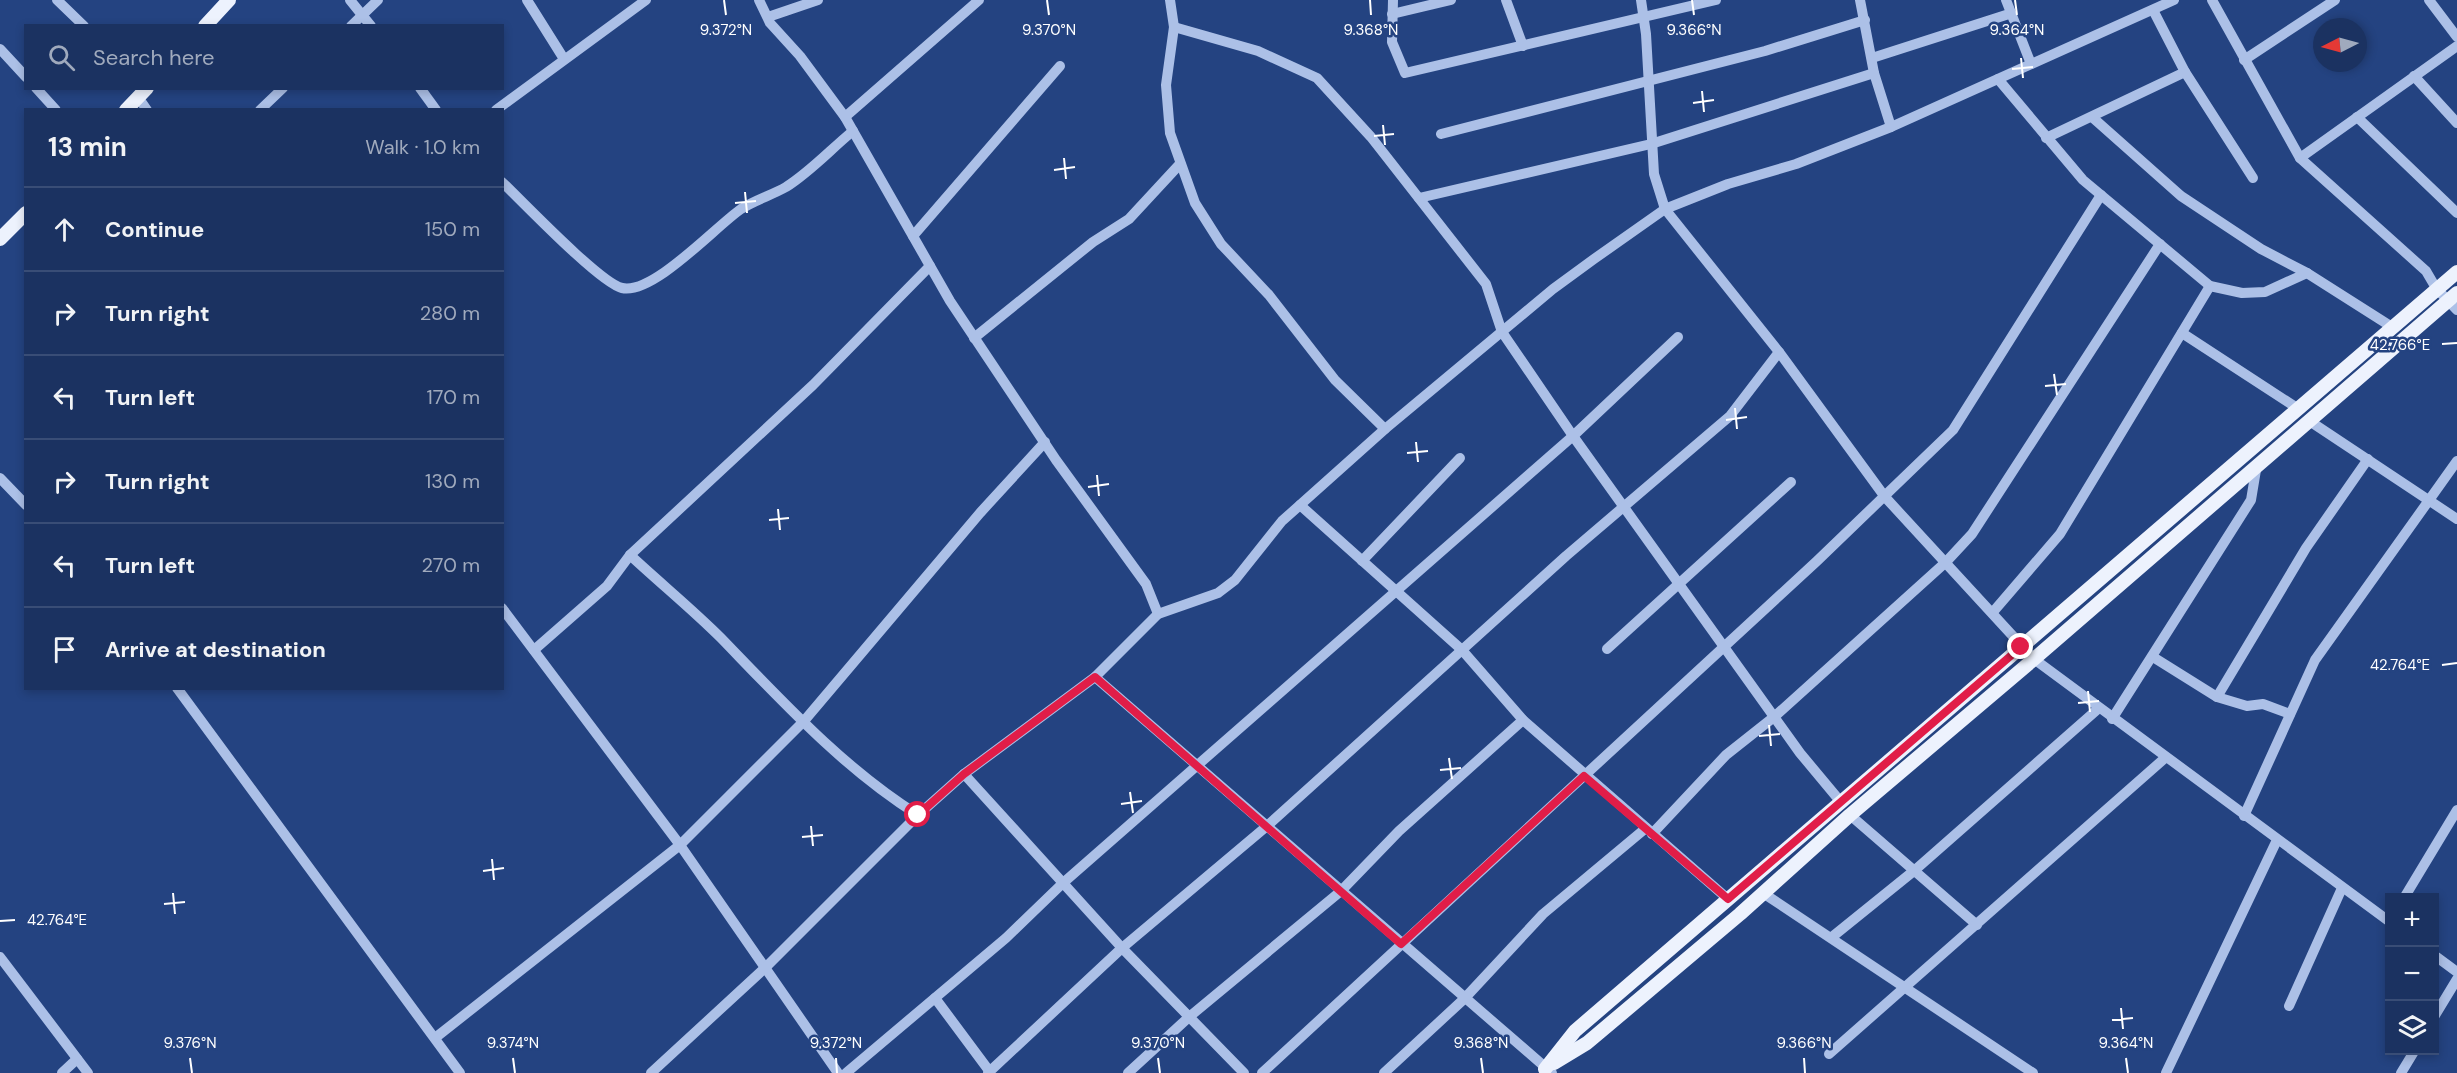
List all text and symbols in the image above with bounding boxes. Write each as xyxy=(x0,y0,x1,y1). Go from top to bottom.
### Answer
north arrow xyxy=(2313,18,2367,72)
text: 9.372°N xyxy=(700,20,752,40)
text: 9.370°N xyxy=(1022,20,1076,40)
text: 9.368°N xyxy=(1344,20,1398,40)
text: 9.366°N xyxy=(1666,20,1722,40)
text: 9.364°N xyxy=(1990,20,2044,40)
search box xyxy=(24,24,504,90)
icon: search xyxy=(45,41,78,74)
text: Search here xyxy=(93,43,214,72)
text: 13 min xyxy=(48,130,127,164)
text: Walk · 1.0 km xyxy=(365,134,480,160)
icon: ahead xyxy=(48,213,81,246)
text: Continue xyxy=(105,215,204,244)
text: 150 m xyxy=(425,216,480,242)
icon: right xyxy=(48,297,81,330)
text: Turn right xyxy=(105,299,210,328)
text: 280 m xyxy=(420,300,480,326)
text: 42.766°E xyxy=(2370,335,2430,355)
icon: left xyxy=(48,381,81,414)
text: Turn left xyxy=(105,383,195,412)
text: 170 m xyxy=(427,384,480,410)
icon: right xyxy=(48,465,81,498)
text: Turn right xyxy=(105,467,210,496)
text: 130 m xyxy=(425,468,480,494)
icon: left xyxy=(48,549,81,582)
text: Turn left xyxy=(105,551,195,580)
text: 270 m xyxy=(422,552,480,578)
icon: arrive xyxy=(48,633,81,666)
route end xyxy=(2007,633,2033,659)
text: Arrive at destination xyxy=(105,635,326,664)
text: 42.764°E xyxy=(2370,655,2430,675)
route start xyxy=(904,801,930,827)
map controls xyxy=(2385,893,2439,1055)
button: + xyxy=(2385,893,2439,947)
text: 42.764°E xyxy=(27,910,87,930)
button: − xyxy=(2385,947,2439,1001)
button: layers xyxy=(2385,1001,2439,1055)
text: 9.376°N xyxy=(163,1033,217,1053)
text: 9.374°N xyxy=(487,1033,539,1053)
text: 9.372°N xyxy=(810,1033,862,1053)
text: 9.370°N xyxy=(1131,1033,1185,1053)
text: 9.368°N xyxy=(1454,1033,1508,1053)
text: 9.366°N xyxy=(1776,1033,1832,1053)
text: 9.364°N xyxy=(2099,1033,2153,1053)

